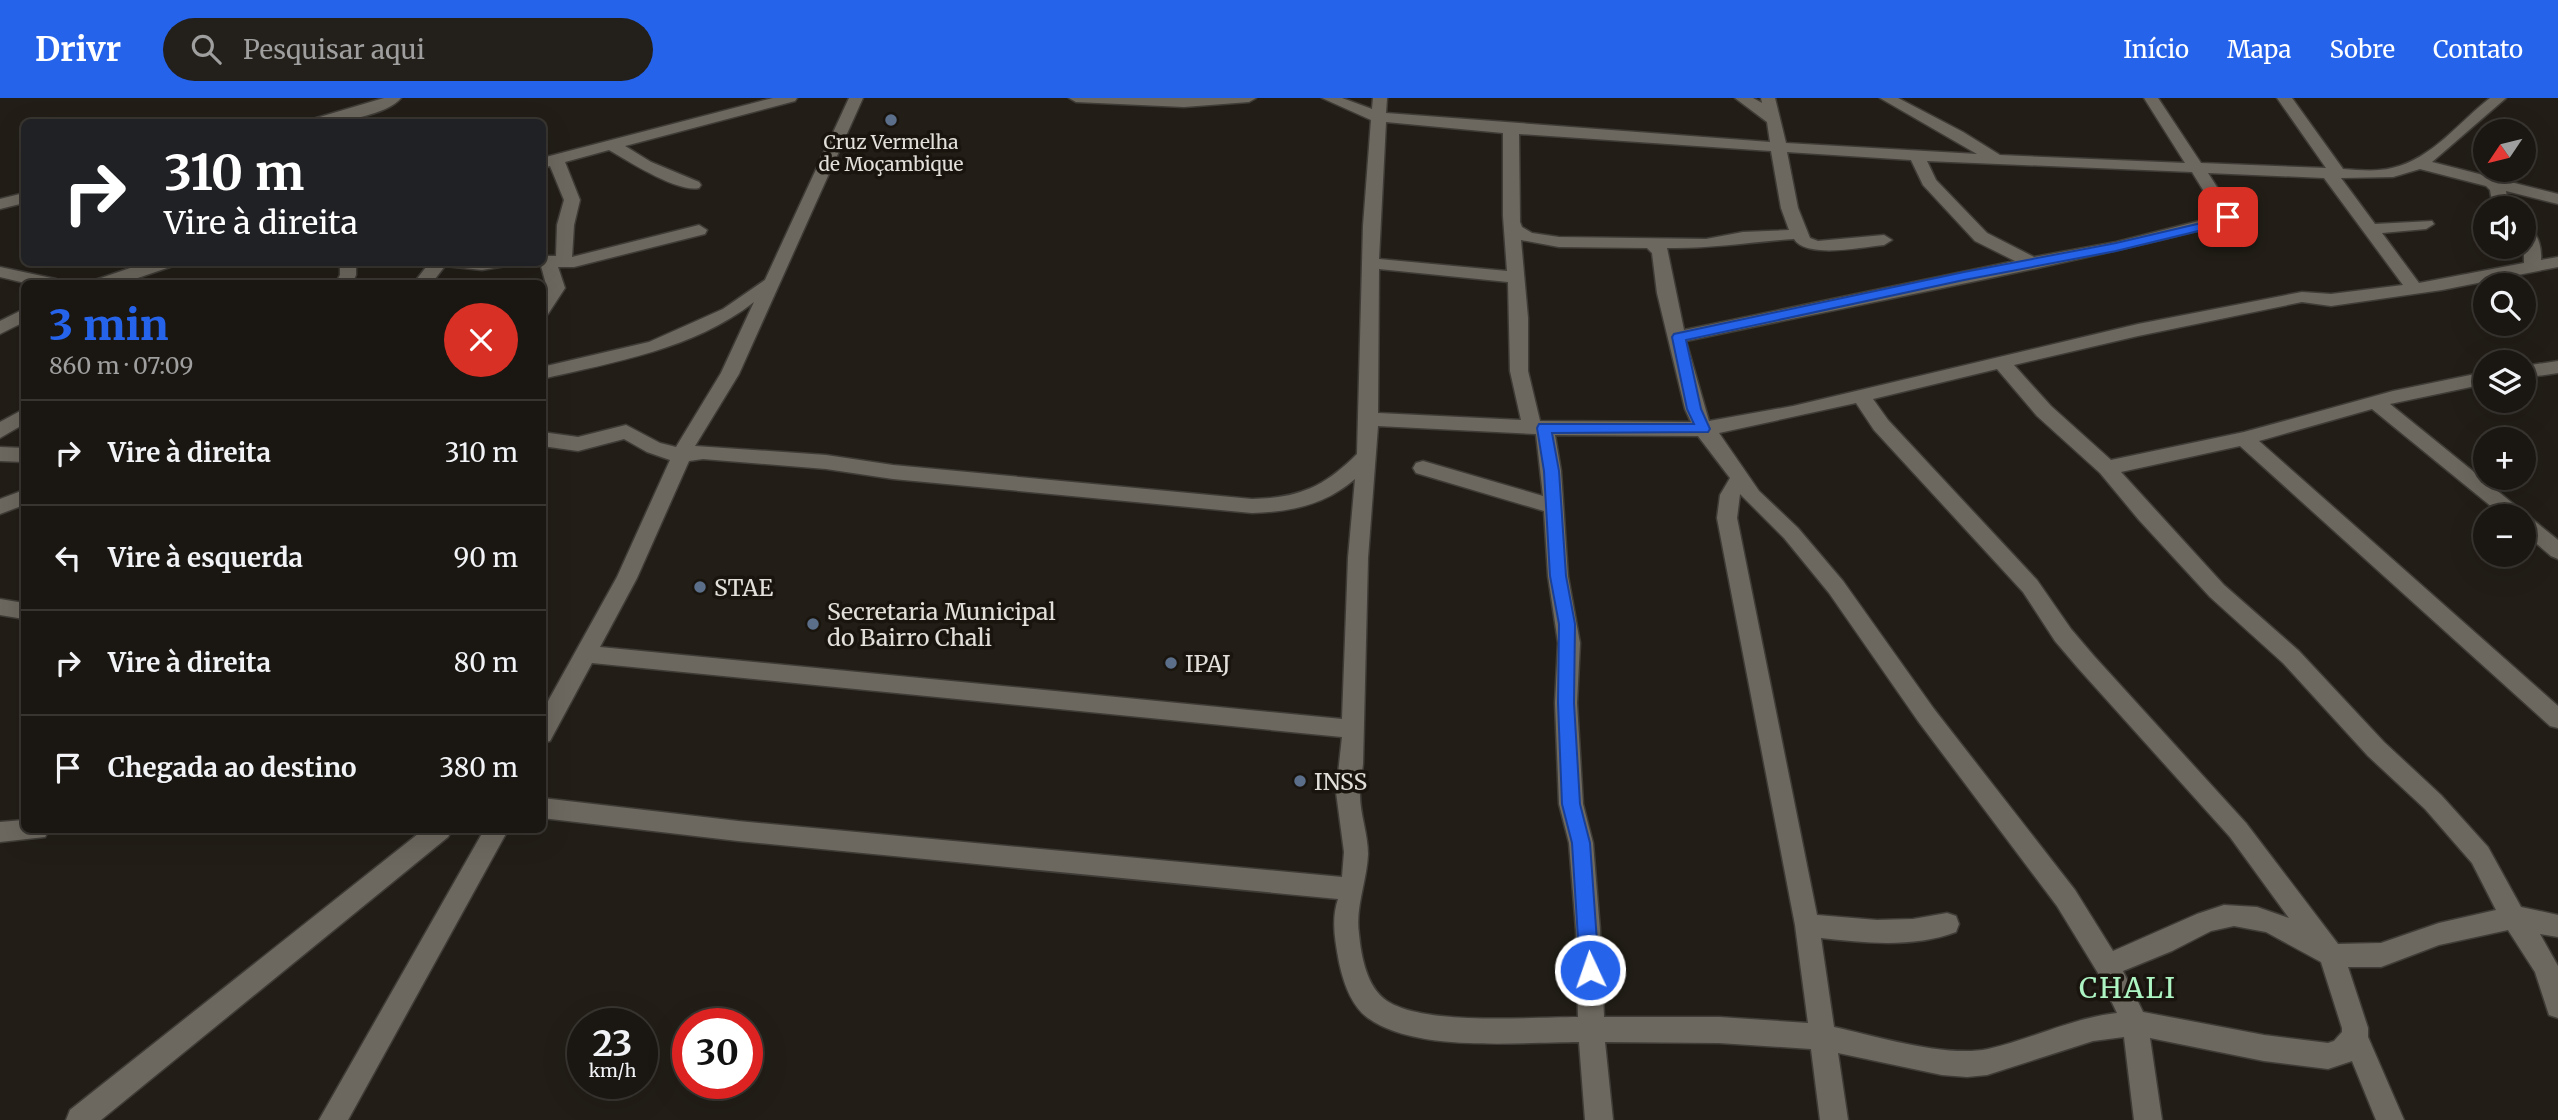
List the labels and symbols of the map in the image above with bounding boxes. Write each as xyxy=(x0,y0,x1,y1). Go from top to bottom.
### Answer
marker: Cruz Vermelha de Moçambique xyxy=(883,112,899,128)
north arrow xyxy=(2473,119,2536,182)
place label: Cruz Vermelha de Moçambique xyxy=(818,130,964,176)
pin xyxy=(2198,187,2258,247)
place label: STAE xyxy=(714,573,773,602)
marker: STAE xyxy=(692,579,708,595)
place label: Secretaria Municipal do Bairro Chali xyxy=(827,597,1056,652)
marker: Secretaria Municipal do Bairro Chali xyxy=(805,616,821,632)
place label: IPAJ xyxy=(1185,649,1231,678)
marker: IPAJ xyxy=(1163,655,1179,671)
place label: INSS xyxy=(1314,767,1367,796)
marker: INSS xyxy=(1292,773,1308,789)
position arrow xyxy=(1553,933,1627,1007)
district label: CHALI xyxy=(2079,970,2177,1006)
speed limit sign: 30 xyxy=(672,1008,763,1099)

